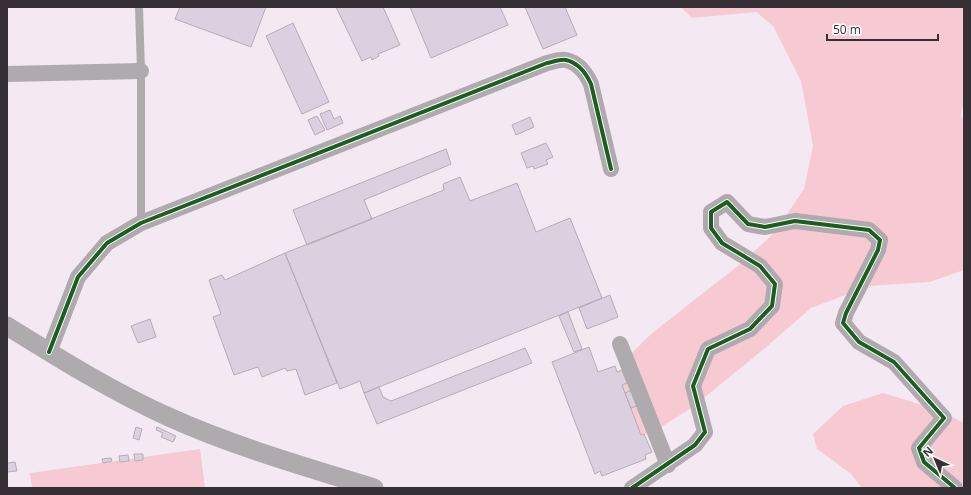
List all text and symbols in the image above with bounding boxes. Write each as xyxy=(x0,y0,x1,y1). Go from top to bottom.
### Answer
scale bar xyxy=(827,16,938,42)
text: 50 m xyxy=(833,21,861,38)
north arrow xyxy=(915,439,955,479)
text: N xyxy=(919,443,936,460)

